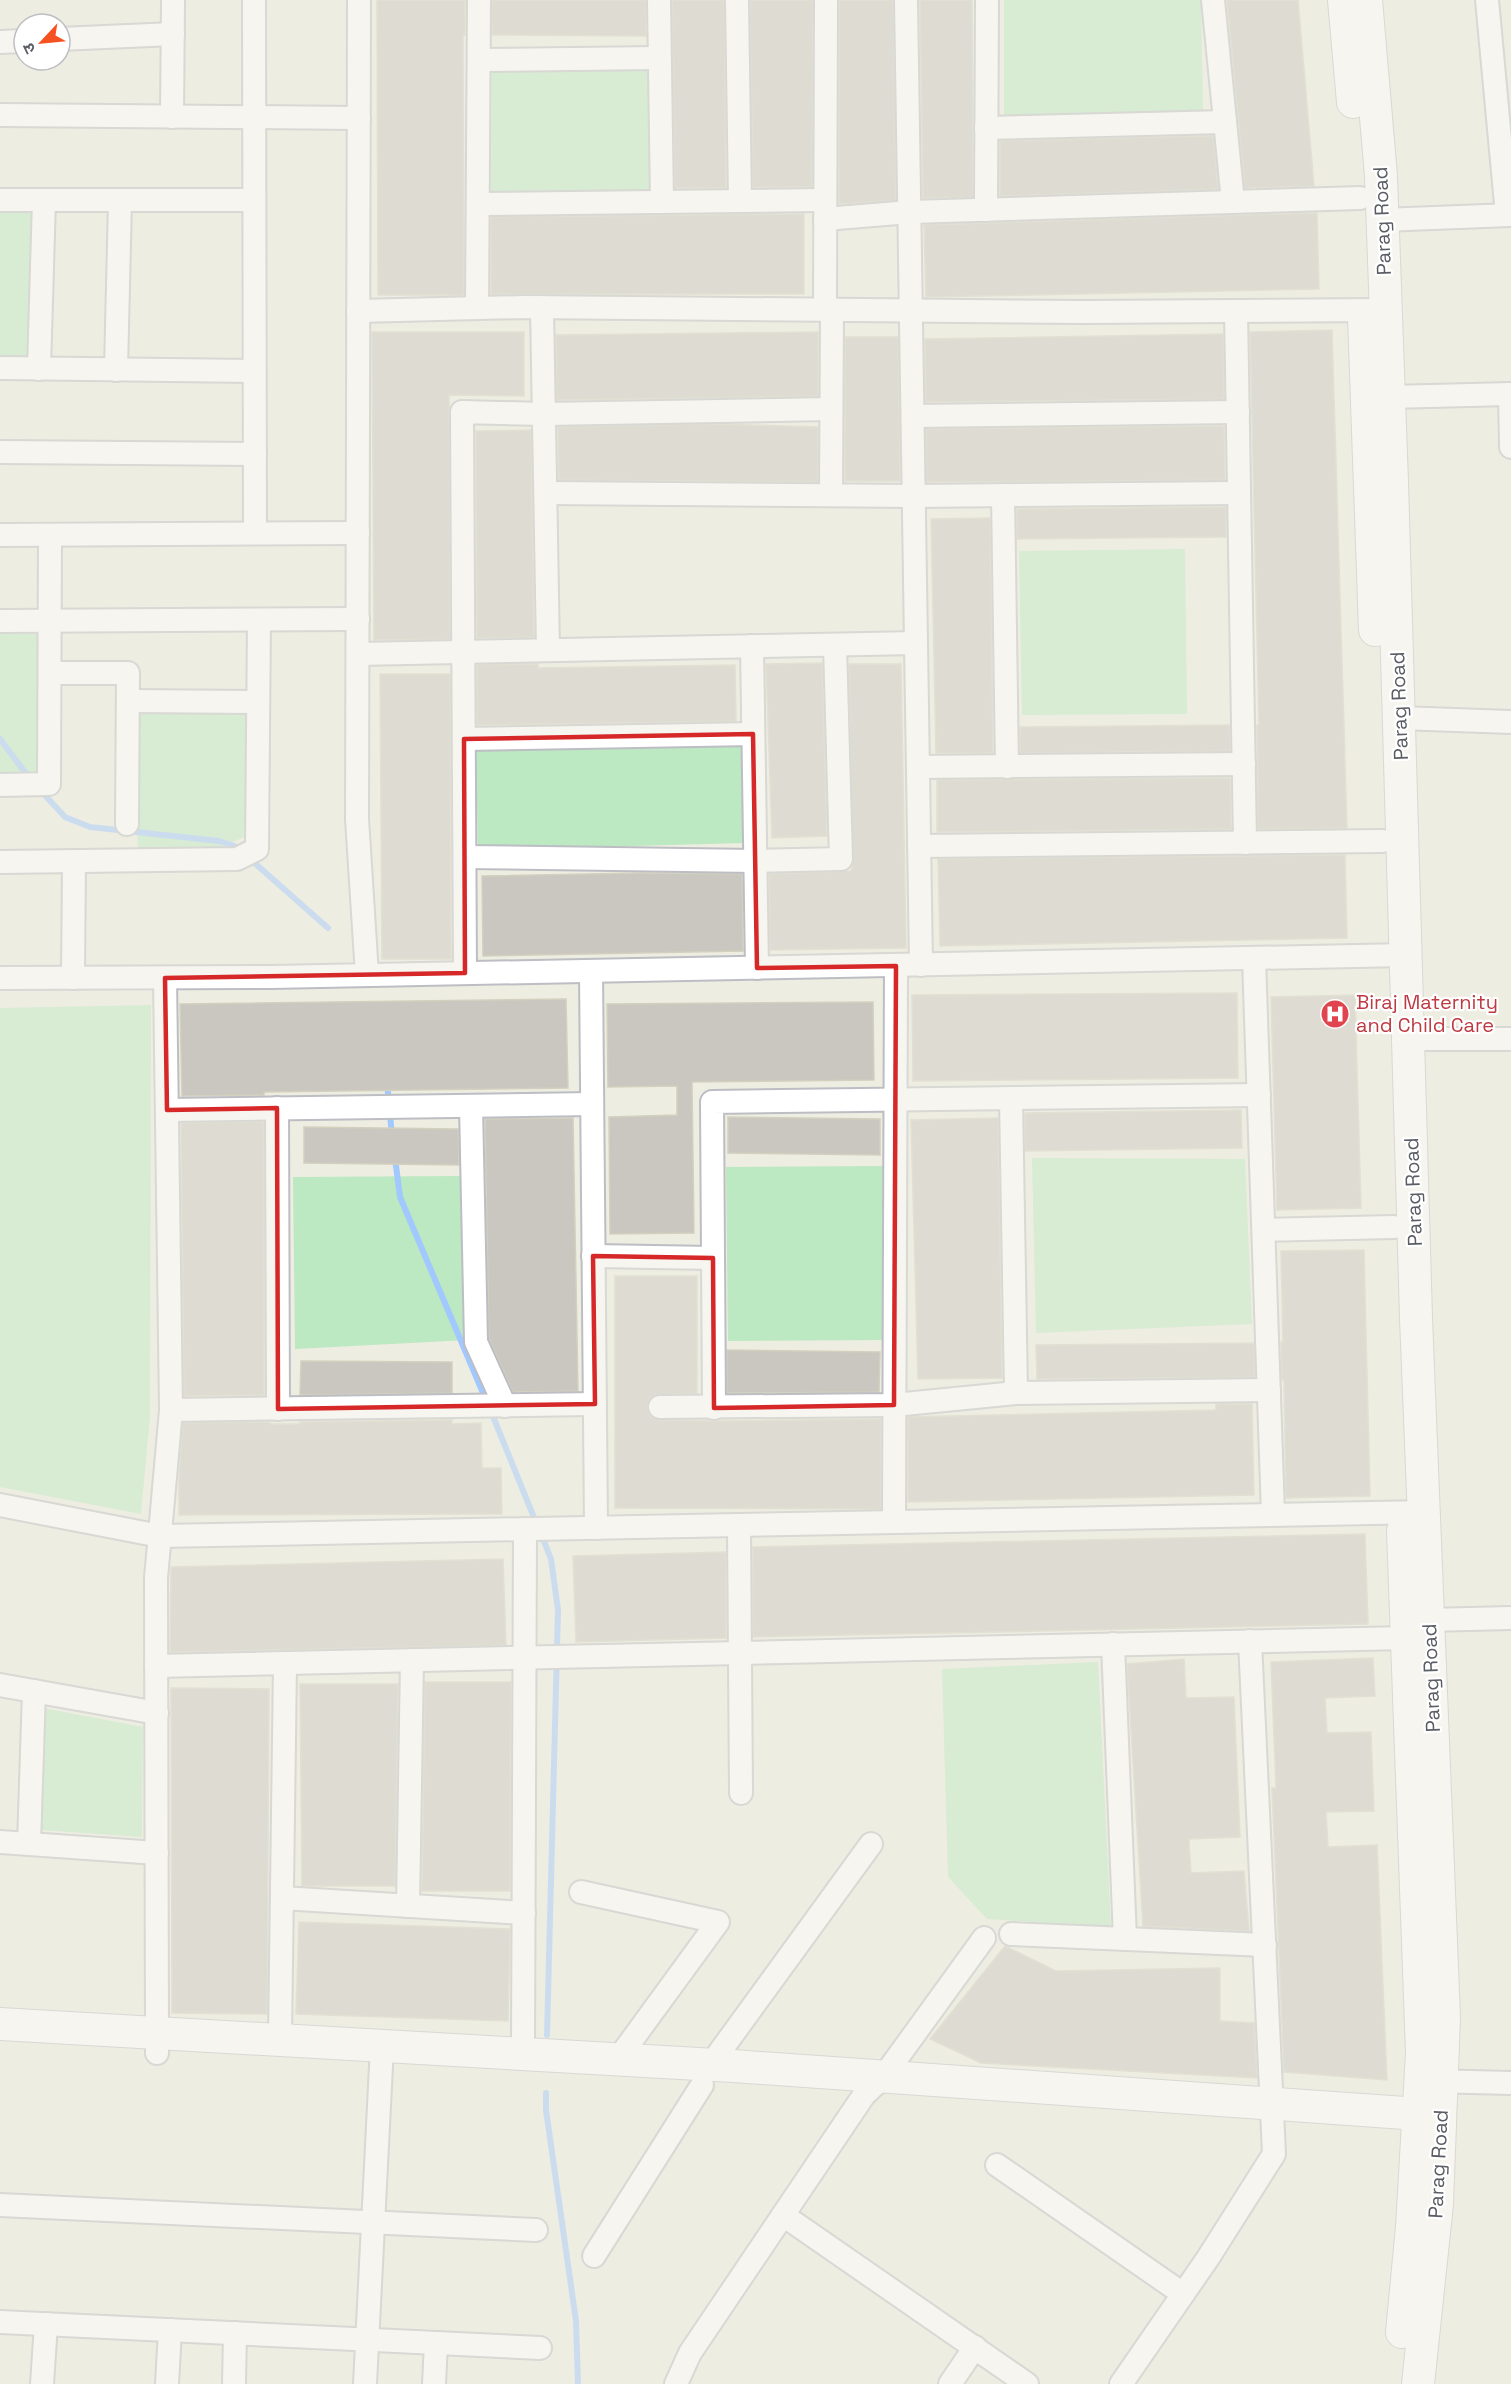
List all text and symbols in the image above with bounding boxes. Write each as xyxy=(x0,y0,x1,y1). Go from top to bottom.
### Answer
north arrow xyxy=(12,12,72,72)
text: उ xyxy=(17,39,40,57)
street label: Parag Road xyxy=(1367,166,1397,276)
street label: Parag Road xyxy=(1384,651,1414,761)
place label: Biraj Maternity and Child Care xyxy=(1356,989,1498,1038)
hospital icon: Biraj Maternity and Child Care xyxy=(1319,998,1351,1030)
street label: Parag Road xyxy=(1398,1137,1428,1247)
street label: Parag Road xyxy=(1416,1623,1446,1733)
street label: Parag Road xyxy=(1422,2109,1454,2219)

